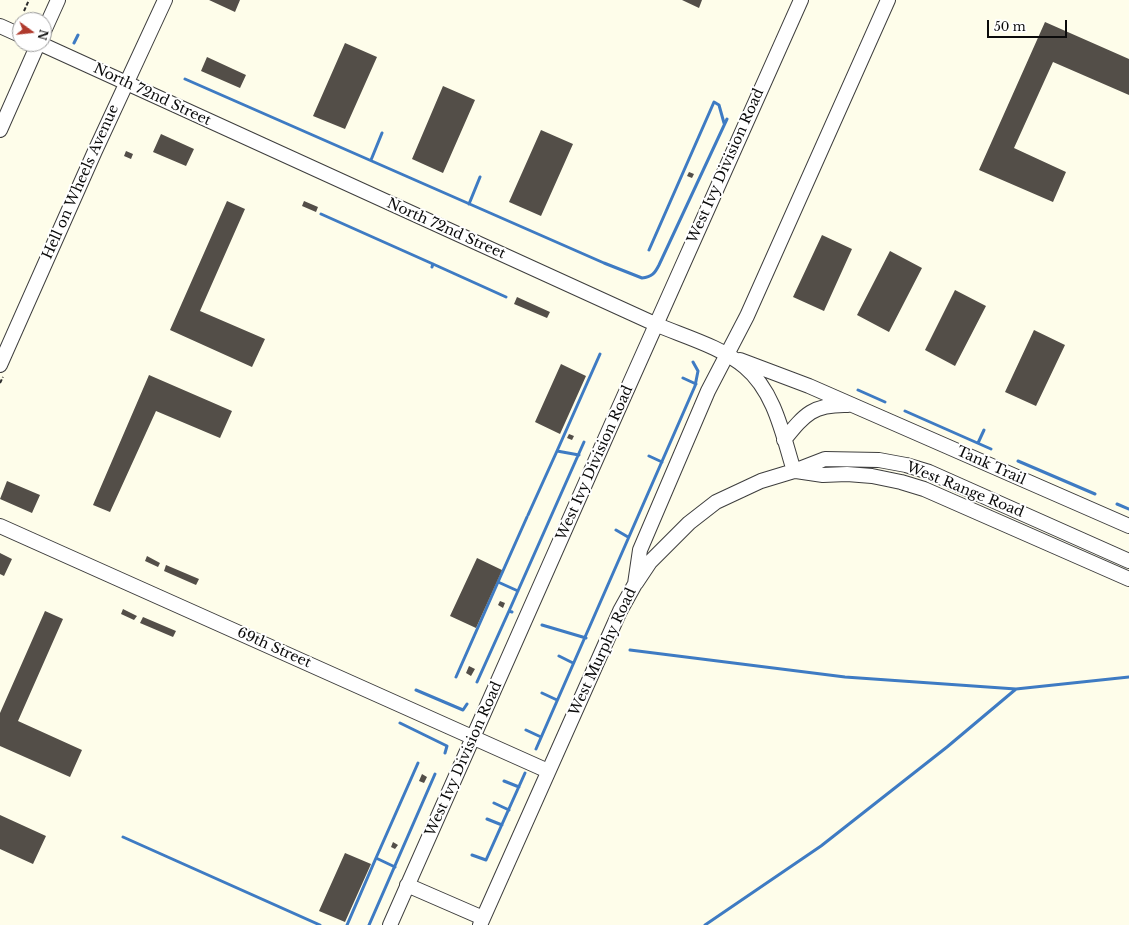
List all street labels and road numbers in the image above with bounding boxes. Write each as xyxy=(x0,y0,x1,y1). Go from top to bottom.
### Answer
street label: North 72nd Street xyxy=(91,60,213,130)
street label: West Ivy Division Road xyxy=(684,86,768,246)
street label: Hell on Wheels Avenue xyxy=(39,102,123,262)
street label: North 72nd Street xyxy=(384,195,508,263)
street label: West Ivy Division Road xyxy=(553,383,637,543)
street label: Tank Trail xyxy=(954,443,1028,489)
street label: West Range Road xyxy=(904,459,1026,521)
street label: West Murphy Road xyxy=(566,585,640,719)
street label: 69th Street xyxy=(234,624,314,672)
street label: West Ivy Division Road xyxy=(422,679,506,839)

